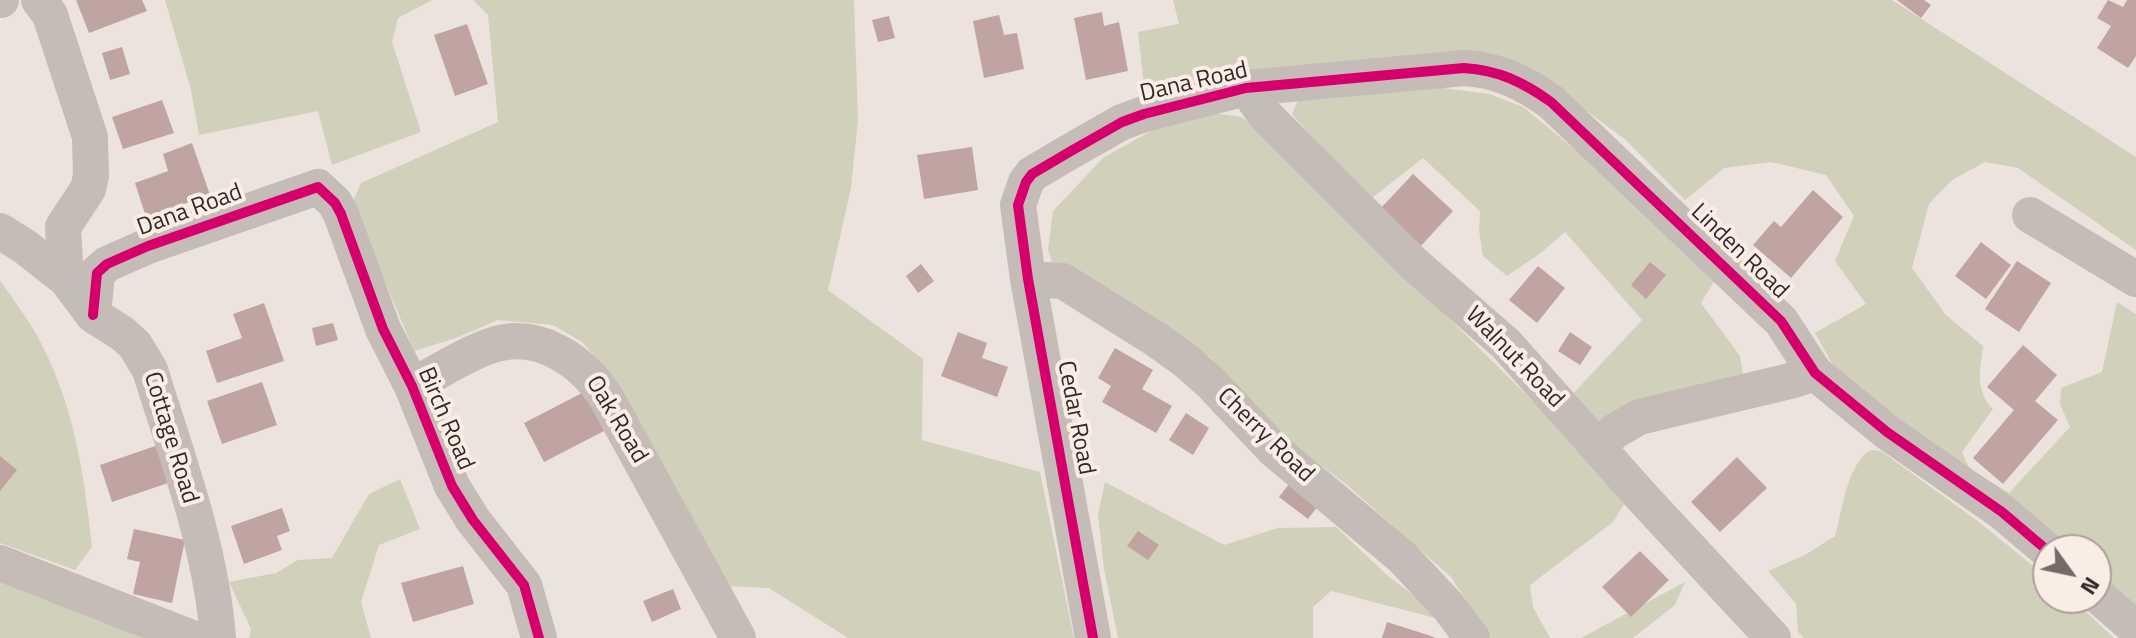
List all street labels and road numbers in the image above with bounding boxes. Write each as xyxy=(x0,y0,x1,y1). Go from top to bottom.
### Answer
street label: Dana Road xyxy=(1137,57,1251,109)
street label: Dana Road xyxy=(134,179,246,243)
street label: Linden Road xyxy=(1684,198,1794,306)
street label: Walnut Road xyxy=(1459,301,1569,415)
street label: Cedar Road xyxy=(1050,359,1100,477)
street label: Birch Road xyxy=(411,363,479,475)
street label: Cottage Road xyxy=(136,369,204,507)
street label: Oak Road xyxy=(579,371,653,469)
street label: Cherry Road xyxy=(1211,383,1319,489)

